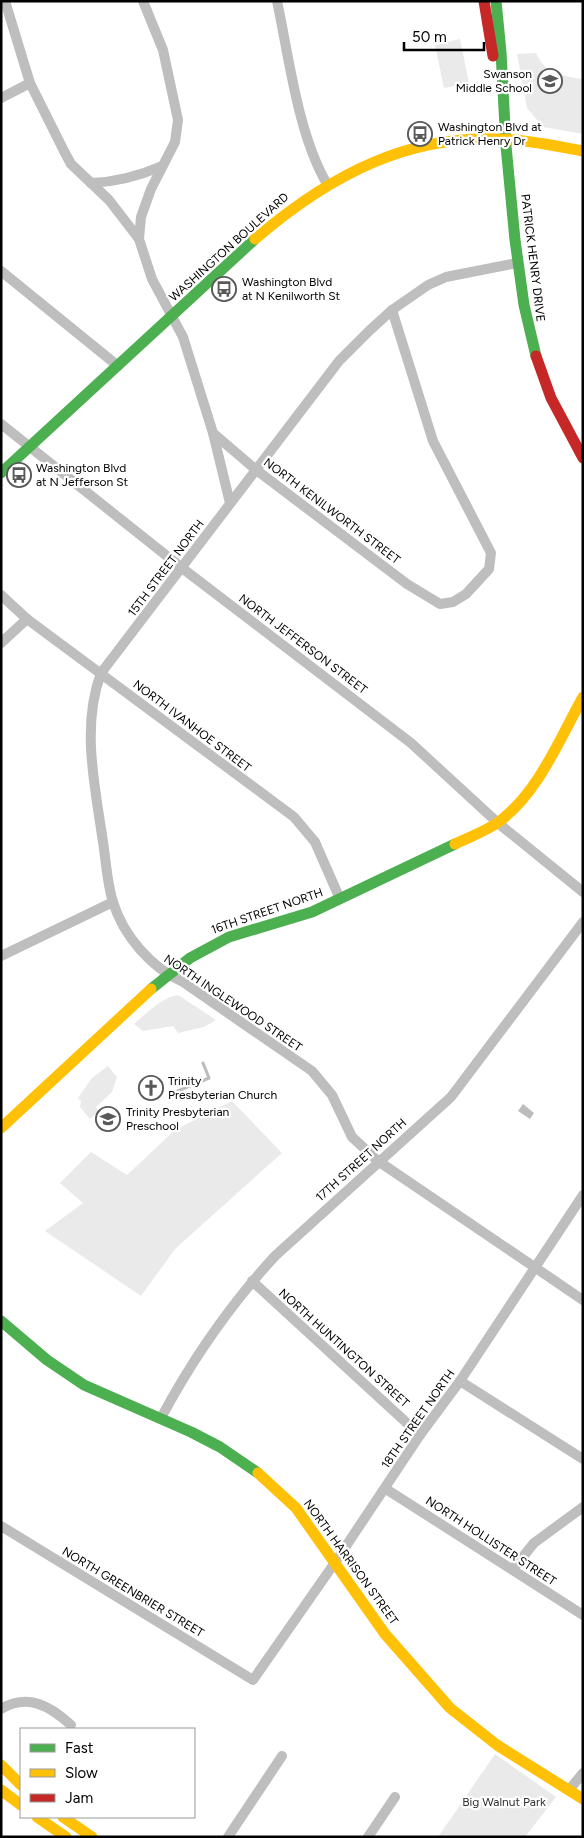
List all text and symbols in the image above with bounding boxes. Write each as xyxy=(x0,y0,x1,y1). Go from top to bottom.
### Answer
scale bar xyxy=(404,20,484,52)
text: 50 m xyxy=(412,28,447,46)
place label: Swanson Middle School xyxy=(456,67,532,95)
school or university icon: Swanson Middle School xyxy=(537,68,563,94)
place label: Washington Blvd at Patrick Henry Dr xyxy=(438,120,542,148)
bus stop icon: Washington Blvd at Patrick Henry Dr xyxy=(407,121,433,147)
street label: WASHINGTON BOULEVARD xyxy=(166,190,292,304)
street label: PATRICK HENRY DRIVE xyxy=(518,193,548,323)
place label: Washington Blvd at N Kenilworth St xyxy=(242,275,341,303)
bus stop icon: Washington Blvd at N Kenilworth St xyxy=(211,276,237,302)
street label: NORTH KENILWORTH STREET xyxy=(261,455,403,567)
place label: Washington Blvd at N Jefferson St xyxy=(36,461,129,489)
bus stop icon: Washington Blvd at N Jefferson St xyxy=(6,462,32,488)
street label: 15TH STREET NORTH xyxy=(125,517,207,619)
street label: NORTH JEFFERSON STREET xyxy=(236,591,370,697)
street label: NORTH IVANHOE STREET xyxy=(130,677,254,775)
street label: 16TH STREET NORTH xyxy=(209,885,325,937)
street label: NORTH INGLEWOOD STREET xyxy=(161,952,305,1055)
place label: Trinity Presbyterian Church xyxy=(168,1074,278,1102)
church icon: Trinity Presbyterian Church xyxy=(138,1075,164,1101)
place label: Trinity Presbyterian Preschool xyxy=(126,1105,229,1133)
school or university icon: Trinity Presbyterian Preschool xyxy=(95,1106,121,1132)
street label: 17TH STREET NORTH xyxy=(313,1116,409,1204)
street label: NORTH HUNTINGTON STREET xyxy=(276,1286,412,1410)
street label: 18TH STREET NORTH xyxy=(378,1367,458,1471)
street label: NORTH HOLLISTER STREET xyxy=(423,1494,559,1589)
street label: NORTH HARRISON STREET xyxy=(301,1497,401,1628)
street label: NORTH GREENBRIER STREET xyxy=(60,1544,207,1640)
legend xyxy=(20,1728,195,1818)
text: Fast xyxy=(65,1739,94,1757)
text: Slow xyxy=(65,1764,98,1782)
text: Jam xyxy=(65,1789,93,1807)
park label: Big Walnut Park xyxy=(462,1795,546,1809)

